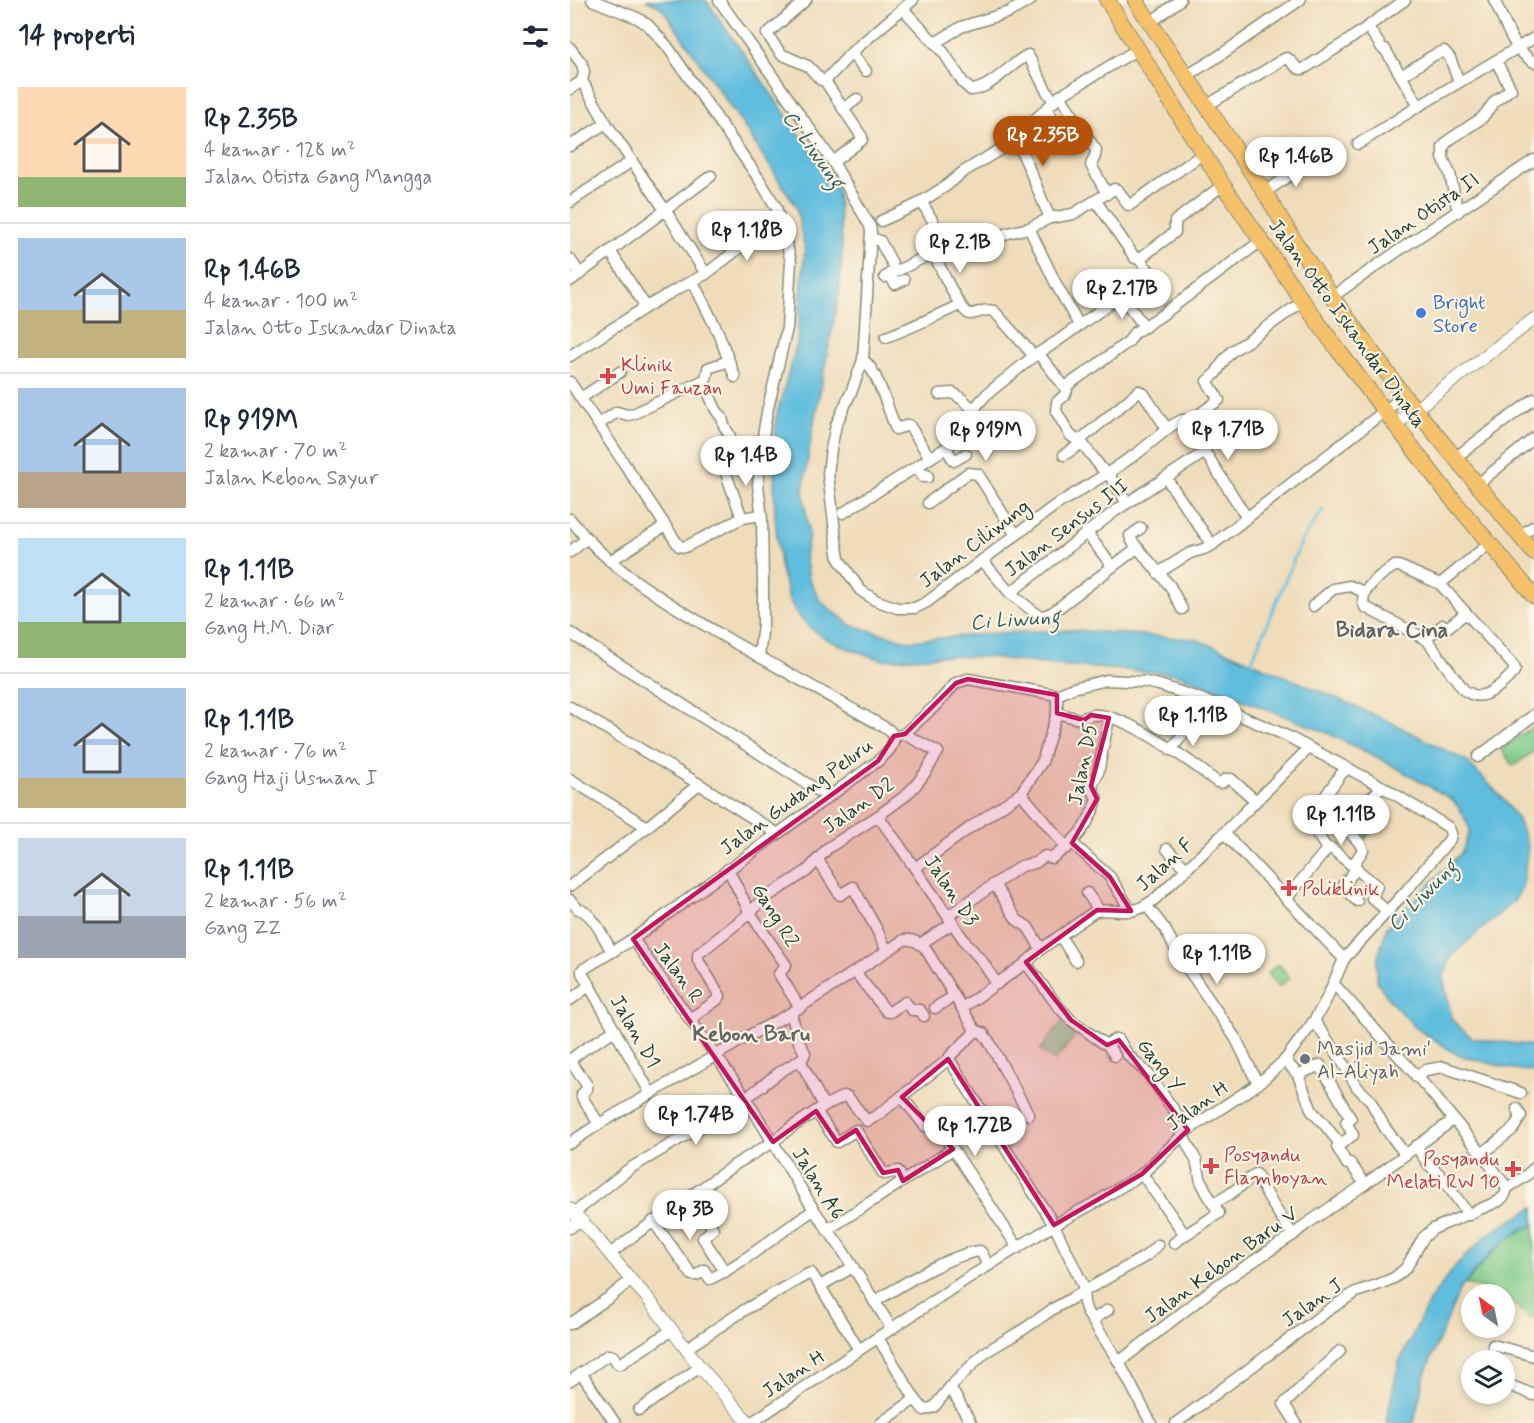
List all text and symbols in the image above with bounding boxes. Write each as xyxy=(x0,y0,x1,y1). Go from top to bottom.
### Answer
text: 14 properti xyxy=(18,19,134,53)
icon: filters xyxy=(519,20,552,53)
text: Rp 2.35B xyxy=(204,103,298,137)
water label: Ci Liwung xyxy=(774,105,852,197)
icon: home xyxy=(66,111,138,183)
pin: Rp 2.35B xyxy=(981,116,1105,167)
text: Rp 2.35B xyxy=(1007,122,1079,149)
text: 4 kamar · 128 m² xyxy=(204,137,356,164)
pin: Rp 1.46B xyxy=(1234,137,1358,188)
text: Rp 1.46B xyxy=(1259,143,1333,170)
text: Jalan Otista Gang Mangga xyxy=(204,164,432,191)
street label: Jalan Otista II xyxy=(1363,167,1485,262)
pin: Rp 1.18B xyxy=(685,211,809,262)
street label: Jalan Otto Iskandar Dinata xyxy=(1262,214,1432,434)
text: Rp 1.18B xyxy=(711,217,783,244)
pin: Rp 2.1B xyxy=(905,223,1015,274)
text: Rp 2.1B xyxy=(929,229,991,256)
text: Rp 1.46B xyxy=(204,254,301,288)
icon: home xyxy=(66,262,138,334)
pin: Rp 2.17B xyxy=(1060,269,1184,320)
text: Rp 2.17B xyxy=(1086,275,1158,302)
text: 4 kamar · 100 m² xyxy=(204,288,358,315)
place label: Bright Store xyxy=(1433,290,1486,340)
marker: Bright Store xyxy=(1414,306,1428,320)
text: Jalan Otto Iskandar Dinata xyxy=(204,315,457,342)
place label: Klinik Umi Fauzan xyxy=(621,352,722,402)
marker: Klinik Umi Fauzan xyxy=(599,367,617,385)
text: Rp 919M xyxy=(204,404,298,438)
pin: Rp 1.71B xyxy=(1166,410,1290,461)
pin: Rp 919M xyxy=(931,411,1041,462)
icon: home xyxy=(66,412,138,484)
text: Rp 1.71B xyxy=(1192,416,1264,443)
text: Rp 919M xyxy=(950,417,1022,444)
pin: Rp 1.4B xyxy=(691,436,801,487)
text: 2 kamar · 70 m² xyxy=(204,438,347,465)
text: Rp 1.4B xyxy=(714,442,778,469)
text: Jalan Kebon Sayur xyxy=(204,465,378,492)
street label: Jalan Sensus III xyxy=(999,473,1134,584)
street label: Jalan Ciliwung xyxy=(914,494,1036,596)
text: Rp 1.11B xyxy=(204,554,294,588)
icon: home xyxy=(66,562,138,634)
text: 2 kamar · 66 m² xyxy=(204,588,345,615)
water label: Ci Liwung xyxy=(969,603,1063,639)
text: Gang H.M. Diar xyxy=(204,615,334,642)
district label: Bidara Cina xyxy=(1336,617,1449,645)
pin: Rp 1.11B xyxy=(1131,696,1255,747)
text: Rp 1.11B xyxy=(1158,702,1228,729)
text: Rp 1.11B xyxy=(204,704,294,738)
icon: home xyxy=(66,712,138,784)
street label: Jalan D5 xyxy=(1062,721,1105,808)
street label: Jalan Gudang Peluru xyxy=(715,733,879,862)
text: 2 kamar · 76 m² xyxy=(204,738,347,765)
text: Gang Haji Usman I xyxy=(204,765,377,792)
street label: Jalan D2 xyxy=(818,772,900,841)
pin: Rp 1.11B xyxy=(1279,795,1403,846)
text: Rp 1.11B xyxy=(1306,801,1376,828)
street label: Jalan F xyxy=(1131,832,1199,898)
street label: Jalan D3 xyxy=(917,850,984,932)
water label: Ci Liwung xyxy=(1381,852,1467,939)
text: Rp 1.11B xyxy=(204,854,294,888)
icon: home xyxy=(66,862,138,934)
place label: Poliklinik xyxy=(1302,876,1379,903)
street label: Gang R2 xyxy=(744,879,805,954)
marker: Poliklinik xyxy=(1280,879,1298,897)
text: 2 kamar · 56 m² xyxy=(204,888,347,915)
text: Gang ZZ xyxy=(204,915,281,942)
pin: Rp 1.11B xyxy=(1155,934,1279,985)
street label: Jalan R xyxy=(647,937,709,1009)
text: Rp 1.11B xyxy=(1182,940,1252,967)
street label: Jalan D1 xyxy=(603,990,666,1073)
district label: Kebon Baru xyxy=(692,1021,810,1049)
street label: Gang Y xyxy=(1129,1033,1190,1099)
place label: Masjid Jami' Al-Aliyah xyxy=(1317,1036,1431,1086)
marker: Masjid Jami' Al-Aliyah xyxy=(1298,1052,1312,1066)
street label: Jalan H xyxy=(1161,1075,1234,1138)
pin: Rp 1.74B xyxy=(634,1095,758,1146)
text: Rp 1.74B xyxy=(658,1101,734,1128)
pin: Rp 1.72B xyxy=(913,1106,1037,1157)
text: Rp 1.72B xyxy=(938,1112,1012,1139)
street label: Jalan A6 xyxy=(785,1142,851,1225)
place label: Posyandu Flamboyan xyxy=(1224,1142,1328,1192)
place label: Posyandu Melati RW 10 xyxy=(1386,1146,1500,1196)
marker: Posyandu Flamboyan xyxy=(1202,1157,1220,1175)
marker: Posyandu Melati RW 10 xyxy=(1504,1160,1522,1178)
pin: Rp 3B xyxy=(648,1190,732,1241)
text: Rp 3B xyxy=(666,1196,714,1223)
street label: Jalan Kebon Baru V xyxy=(1139,1200,1304,1330)
street label: Jalan J xyxy=(1277,1272,1349,1334)
north arrow xyxy=(1461,1284,1515,1338)
map controls xyxy=(1461,1284,1515,1404)
street label: Jalan H xyxy=(757,1343,831,1405)
button: layers xyxy=(1461,1350,1515,1404)

